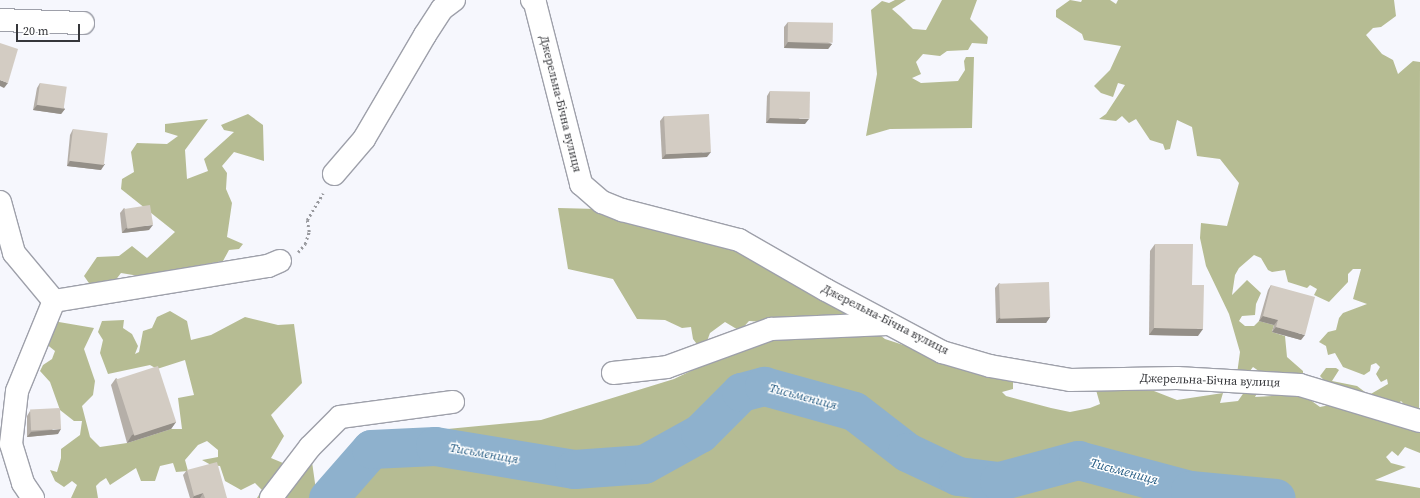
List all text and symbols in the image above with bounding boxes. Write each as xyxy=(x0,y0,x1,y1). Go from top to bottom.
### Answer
scale bar xyxy=(18,16,82,42)
text: 20 m xyxy=(23,23,49,39)
street label: Джерельна-Бічна вулиця xyxy=(536,34,584,174)
street label: Джерельна-Бічна вулиця xyxy=(819,282,951,358)
street label: Джерельна-Бічна вулиця xyxy=(1139,371,1281,391)
water label: Тисьмениця xyxy=(767,380,839,414)
water label: Тисьмениця xyxy=(448,440,520,468)
water label: Тисьмениця xyxy=(1088,455,1160,489)

